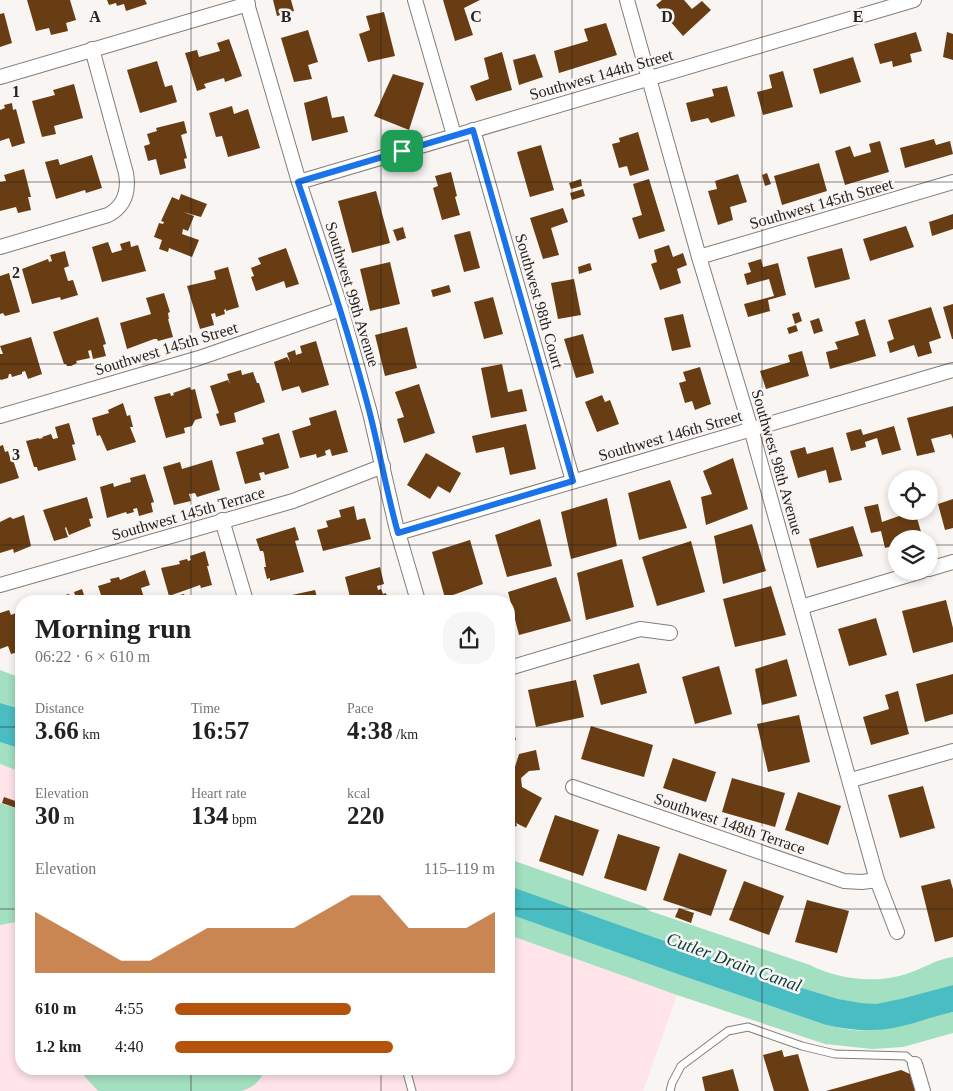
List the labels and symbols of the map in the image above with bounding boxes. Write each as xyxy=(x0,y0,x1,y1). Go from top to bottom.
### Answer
text: A xyxy=(89,8,101,25)
text: B xyxy=(281,8,292,25)
text: C xyxy=(470,8,482,25)
text: D xyxy=(661,8,673,25)
text: E xyxy=(853,8,863,25)
street label: Southwest 144th Street xyxy=(527,46,675,103)
text: 1 xyxy=(12,83,20,100)
pin xyxy=(381,130,423,172)
street label: Southwest 145th Street xyxy=(747,175,895,232)
street label: Southwest 99th Avenue xyxy=(322,220,383,369)
street label: Southwest 98th Court xyxy=(512,232,567,371)
text: 2 xyxy=(12,264,20,281)
street label: Southwest 145th Street xyxy=(93,318,240,378)
street label: Southwest 98th Avenue xyxy=(749,387,806,537)
street label: Southwest 146th Street xyxy=(596,407,744,464)
text: 3 xyxy=(12,446,20,463)
street label: Southwest 145th Terrace xyxy=(110,483,267,544)
street label: Southwest 148th Terrace xyxy=(652,790,808,857)
water label: Cutler Drain Canal xyxy=(664,928,804,996)

